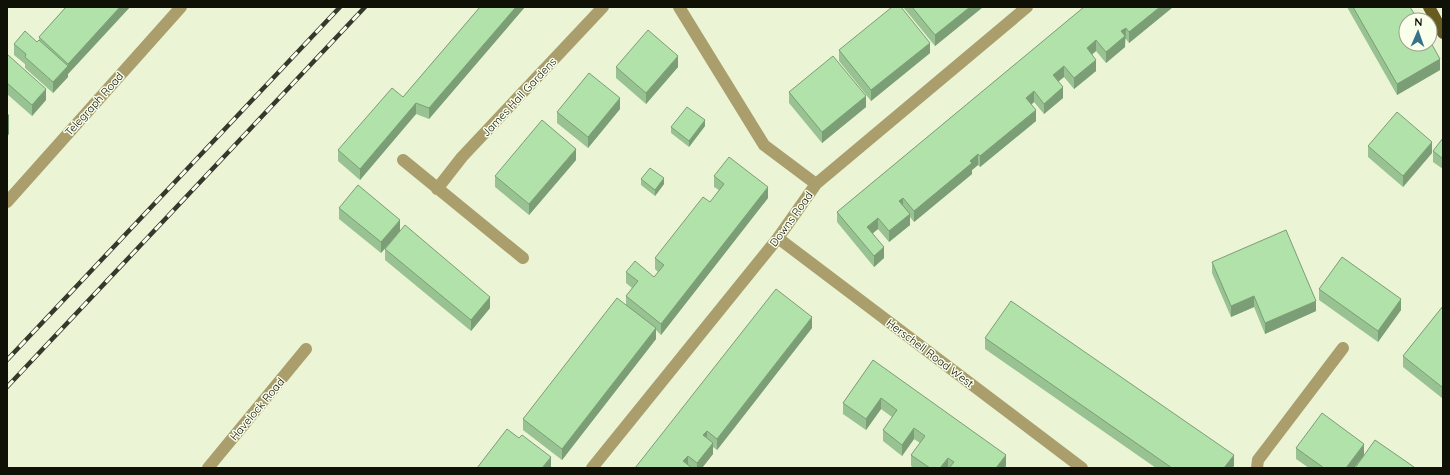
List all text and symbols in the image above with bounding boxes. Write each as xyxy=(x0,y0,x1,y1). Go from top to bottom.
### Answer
north arrow xyxy=(1398,12,1438,52)
text: N xyxy=(1414,15,1423,29)
street label: James Hall Gardens xyxy=(479,55,559,139)
street label: Telegraph Road xyxy=(62,69,126,139)
street label: Downs Road xyxy=(766,189,816,249)
street label: Herschell Road West xyxy=(884,316,977,391)
street label: Havelock Road xyxy=(227,375,287,443)

